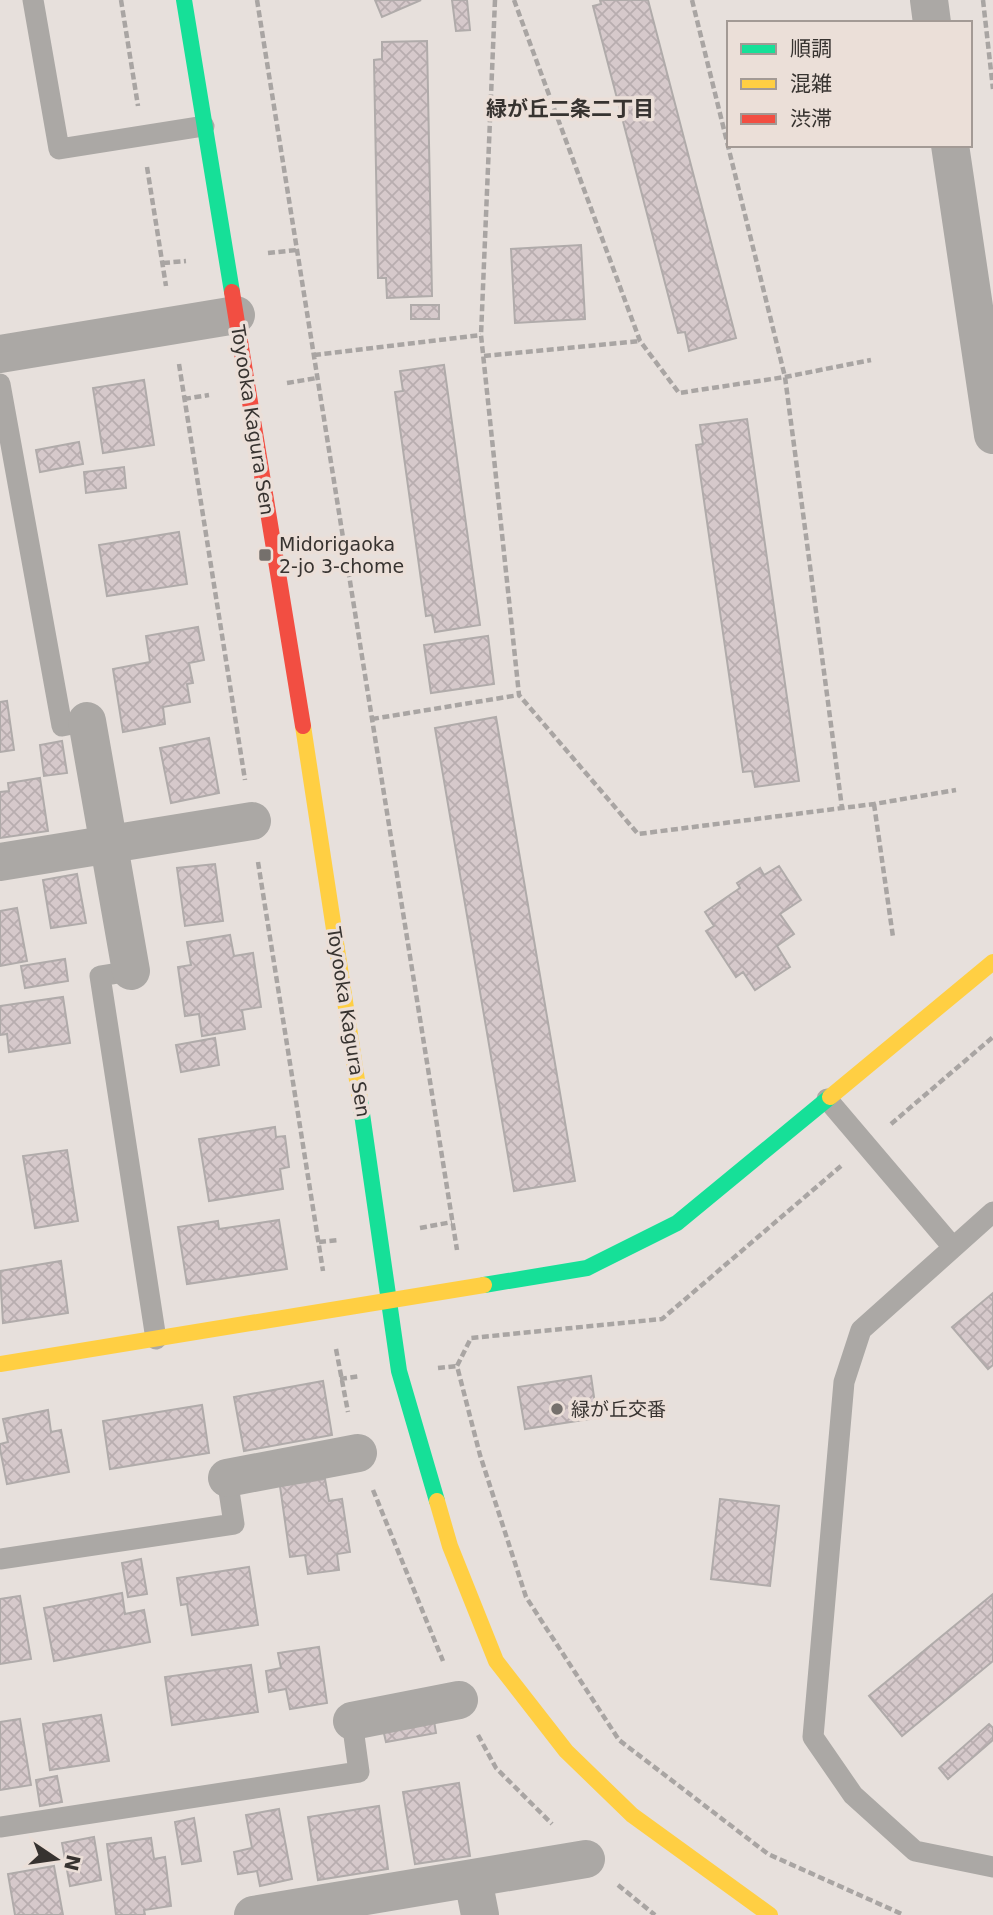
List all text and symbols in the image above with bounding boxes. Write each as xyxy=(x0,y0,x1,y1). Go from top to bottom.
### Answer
legend xyxy=(727,21,972,147)
text: 順調 xyxy=(790,37,832,61)
text: 混雑 xyxy=(790,72,832,96)
district label: 緑が丘二条二丁目 xyxy=(486,97,654,121)
text: 渋滞 xyxy=(790,107,832,131)
street label: Toyooka Kagura Sen xyxy=(227,322,279,517)
place label: Midorigaoka 2-jo 3-chome xyxy=(279,533,404,577)
marker: Midorigaoka 2-jo 3-chome xyxy=(257,547,273,563)
street label: Toyooka Kagura Sen xyxy=(323,924,375,1119)
place label: 緑が丘交番 xyxy=(571,1398,666,1420)
marker: 緑が丘交番 xyxy=(549,1401,565,1417)
north arrow xyxy=(21,1824,91,1894)
text: N xyxy=(60,1853,85,1873)

